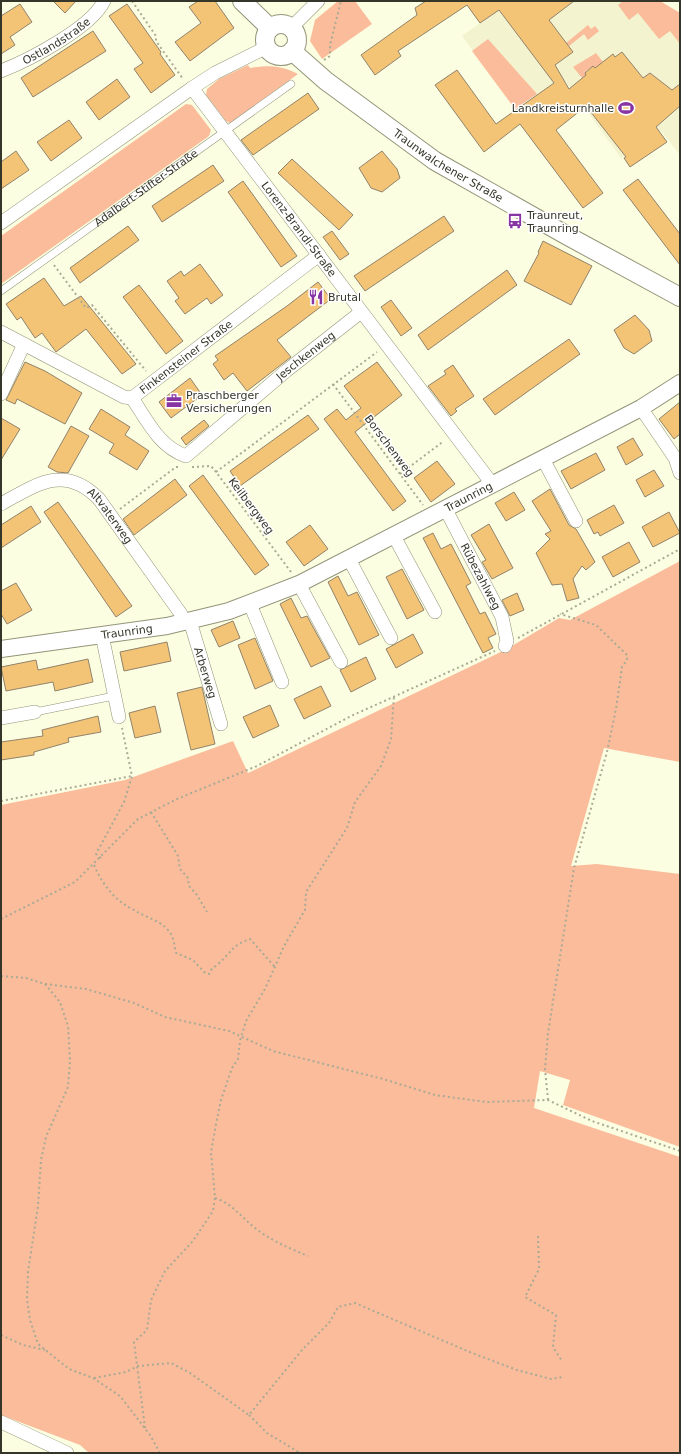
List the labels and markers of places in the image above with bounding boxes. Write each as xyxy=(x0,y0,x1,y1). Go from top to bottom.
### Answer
sports icon: Landkreisturnhalle xyxy=(617,99,635,117)
place label: Landkreisturnhalle xyxy=(512,102,614,115)
place label: Traunreut, Traunring xyxy=(526,209,583,235)
bus stop icon: Traunreut, Traunring xyxy=(506,212,524,230)
restaurant icon: Brutal xyxy=(307,288,325,306)
place label: Brutal xyxy=(328,291,361,304)
place label: Praschberger Versicherungen xyxy=(186,389,272,415)
office icon: Praschberger Versicherungen xyxy=(165,392,183,410)

